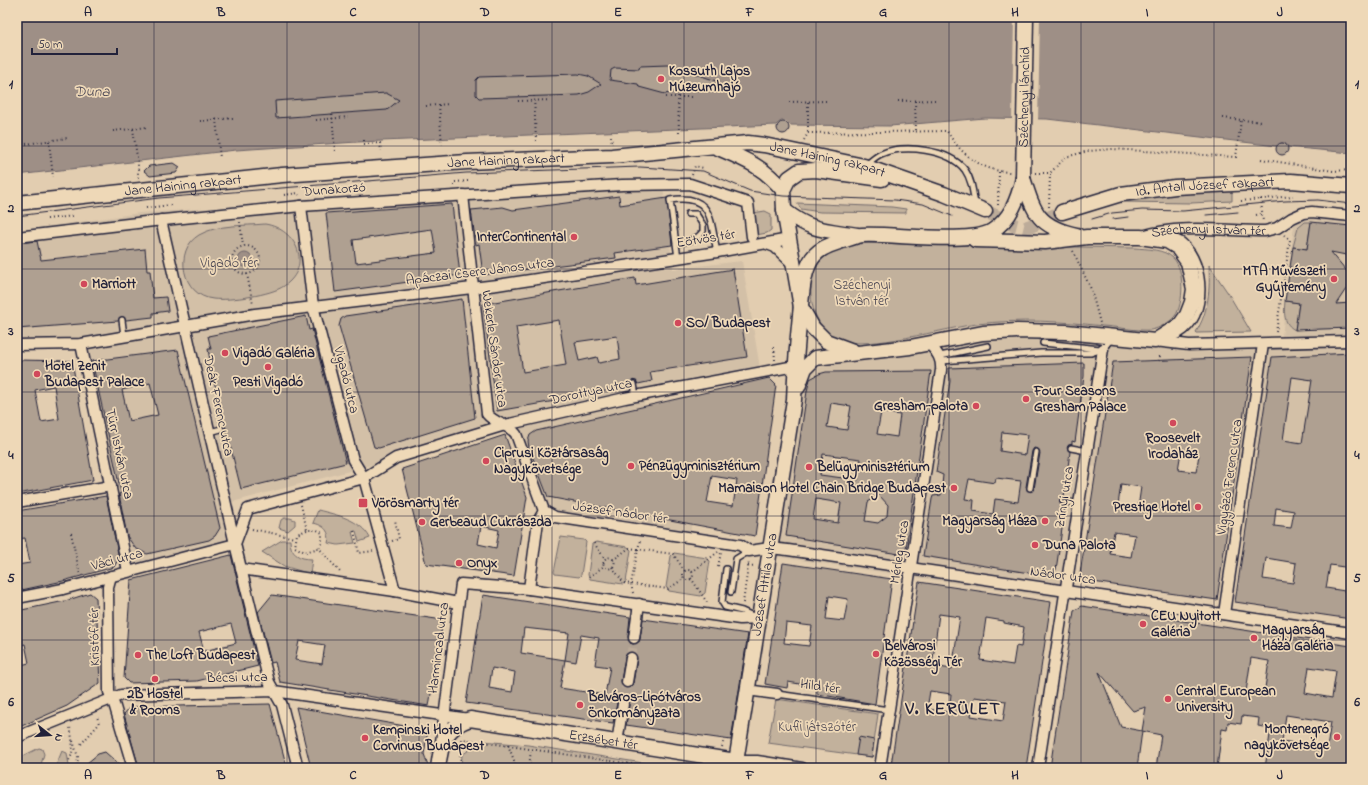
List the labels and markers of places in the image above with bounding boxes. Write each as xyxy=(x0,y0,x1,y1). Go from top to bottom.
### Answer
place label: Kossuth Lajos Múzeumhajó xyxy=(669,61,750,98)
marker: Kossuth Lajos Múzeumhajó xyxy=(656,74,666,84)
place label: InterContinental xyxy=(477,227,567,248)
marker: InterContinental xyxy=(569,232,579,242)
place label: MTA Művészeti Gyűjtemény xyxy=(1243,261,1326,300)
place label: Marriott xyxy=(92,274,136,295)
marker: MTA Művészeti Gyűjtemény xyxy=(1329,274,1339,284)
marker: Marriott xyxy=(79,279,89,289)
place label: SO/ Budapest xyxy=(686,313,771,334)
marker: SO/ Budapest xyxy=(673,318,683,328)
place label: Vigadó Galéria xyxy=(232,343,315,366)
marker: Vigadó Galéria xyxy=(220,348,230,358)
place label: Hotel Zenit Budapest Palace xyxy=(44,356,145,393)
marker: Pesti Vigadó xyxy=(263,362,273,372)
marker: Hotel Zenit Budapest Palace xyxy=(32,369,42,379)
place label: Pesti Vigadó xyxy=(233,372,303,395)
place label: Four Seasons Gresham Palace xyxy=(1033,381,1127,418)
marker: Four Seasons Gresham Palace xyxy=(1021,394,1031,404)
place label: Gresham-palota xyxy=(874,396,968,417)
marker: Gresham-palota xyxy=(971,401,981,411)
marker: Roosevelt Irodaház xyxy=(1168,418,1178,428)
place label: Roosevelt Irodaház xyxy=(1145,428,1201,465)
place label: Ciprusi Köztársaság Nagykövetsége xyxy=(494,443,609,482)
marker: Ciprusi Köztársaság Nagykövetsége xyxy=(481,456,491,466)
place label: Pénzügyminisztérium xyxy=(639,456,760,479)
place label: Belügyminisztérium xyxy=(816,457,930,480)
marker: Pénzügyminisztérium xyxy=(626,461,636,471)
marker: Belügyminisztérium xyxy=(804,462,814,472)
place label: Mamaison Hotel Chain Bridge Budapest xyxy=(718,478,946,501)
marker: Mamaison Hotel Chain Bridge Budapest xyxy=(949,483,959,493)
place label: Vörösmarty tér xyxy=(371,493,459,516)
marker: Vörösmarty tér xyxy=(357,497,369,509)
place label: Prestige Hotel xyxy=(1113,497,1191,520)
marker: Prestige Hotel xyxy=(1193,502,1203,512)
place label: Magyarság Háza xyxy=(942,511,1037,534)
place label: Gerbeaud Cukrászda xyxy=(430,512,552,533)
marker: Magyarság Háza xyxy=(1040,516,1050,526)
marker: Gerbeaud Cukrászda xyxy=(417,517,427,527)
place label: Duna Palota xyxy=(1042,535,1116,556)
marker: Duna Palota xyxy=(1030,540,1040,550)
place label: Onyx xyxy=(467,553,498,576)
marker: Onyx xyxy=(454,558,464,568)
place label: CEU Nyitott Galéria xyxy=(1151,606,1221,643)
marker: CEU Nyitott Galéria xyxy=(1138,619,1148,629)
place label: Magyarság Háza Galéria xyxy=(1262,620,1334,657)
marker: Magyarság Háza Galéria xyxy=(1249,633,1259,643)
place label: Belvárosi Közösségi Tér xyxy=(883,636,963,675)
place label: The Loft Budapest xyxy=(146,645,256,666)
marker: Belvárosi Közösségi Tér xyxy=(871,649,881,659)
marker: The Loft Budapest xyxy=(133,650,143,660)
marker: 2B Hostel & Rooms xyxy=(150,674,160,684)
place label: Central European University xyxy=(1176,681,1276,720)
place label: 2B Hostel & Rooms xyxy=(126,684,184,721)
place label: Belváros-Lipótváros Önkormányzata xyxy=(587,687,701,726)
marker: Central European University xyxy=(1163,694,1173,704)
marker: Belváros-Lipótváros Önkormányzata xyxy=(575,700,585,710)
place label: Montenegró nagykövetsége xyxy=(1244,719,1330,758)
place label: Kempinski Hotel Corvinus Budapest xyxy=(373,720,485,757)
marker: Montenegró nagykövetsége xyxy=(1332,732,1342,742)
marker: Kempinski Hotel Corvinus Budapest xyxy=(360,733,370,743)

